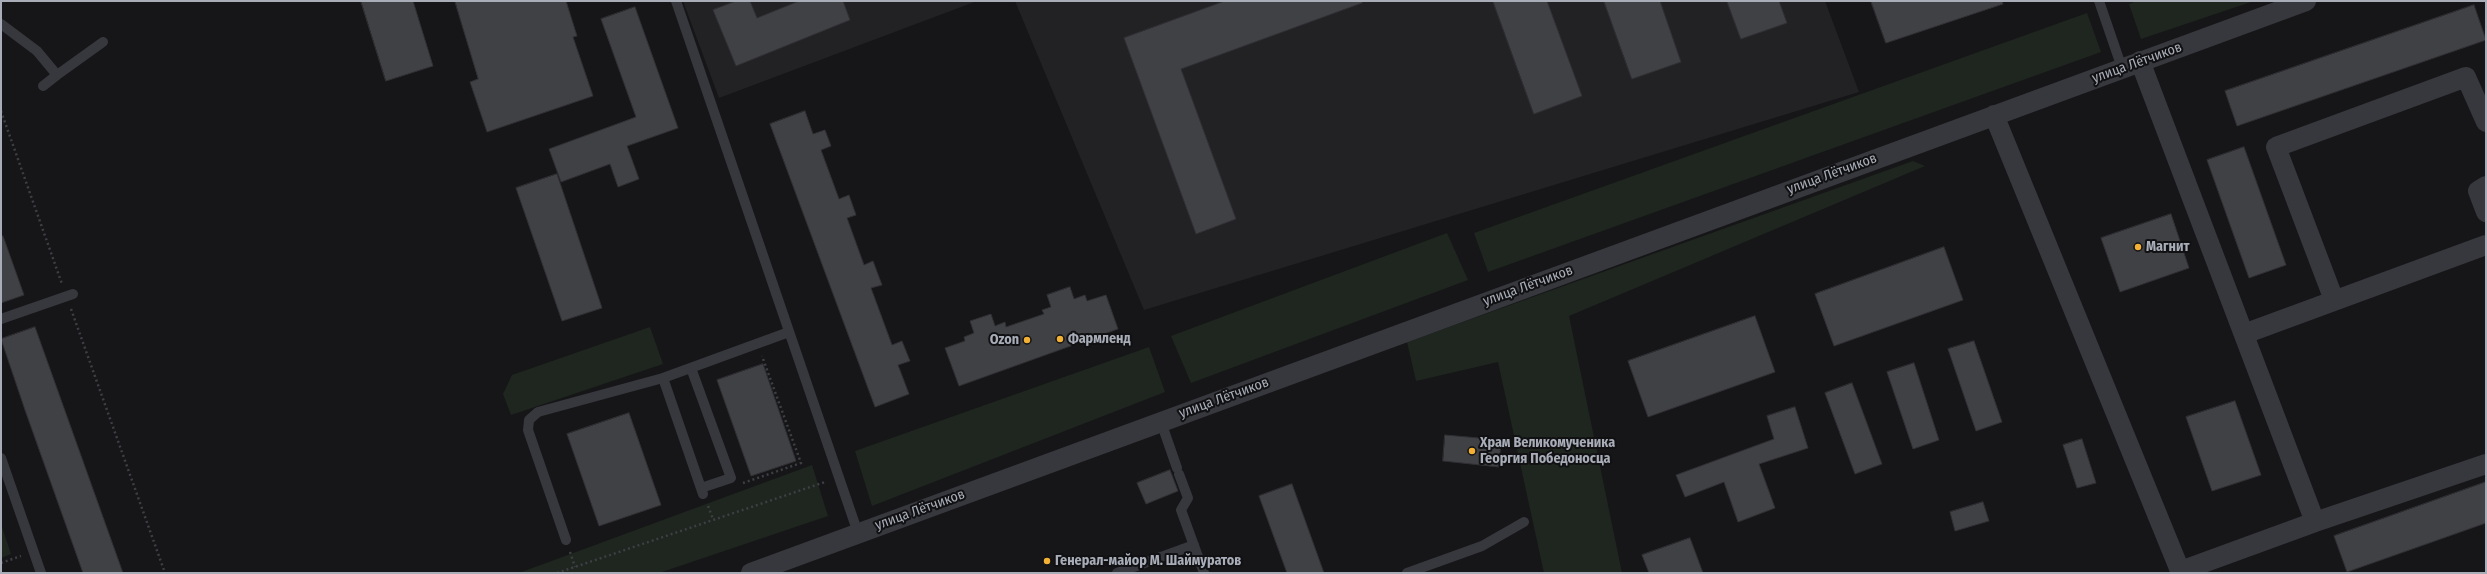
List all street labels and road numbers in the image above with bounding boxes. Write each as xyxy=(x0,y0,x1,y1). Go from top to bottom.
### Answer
street label: улица Лётчиков xyxy=(2090,39,2184,87)
street label: улица Лётчиков xyxy=(1785,150,1879,198)
street label: улица Лётчиков xyxy=(1481,262,1575,310)
street label: улица Лётчиков xyxy=(1177,374,1271,422)
street label: улица Лётчиков xyxy=(873,486,967,534)

